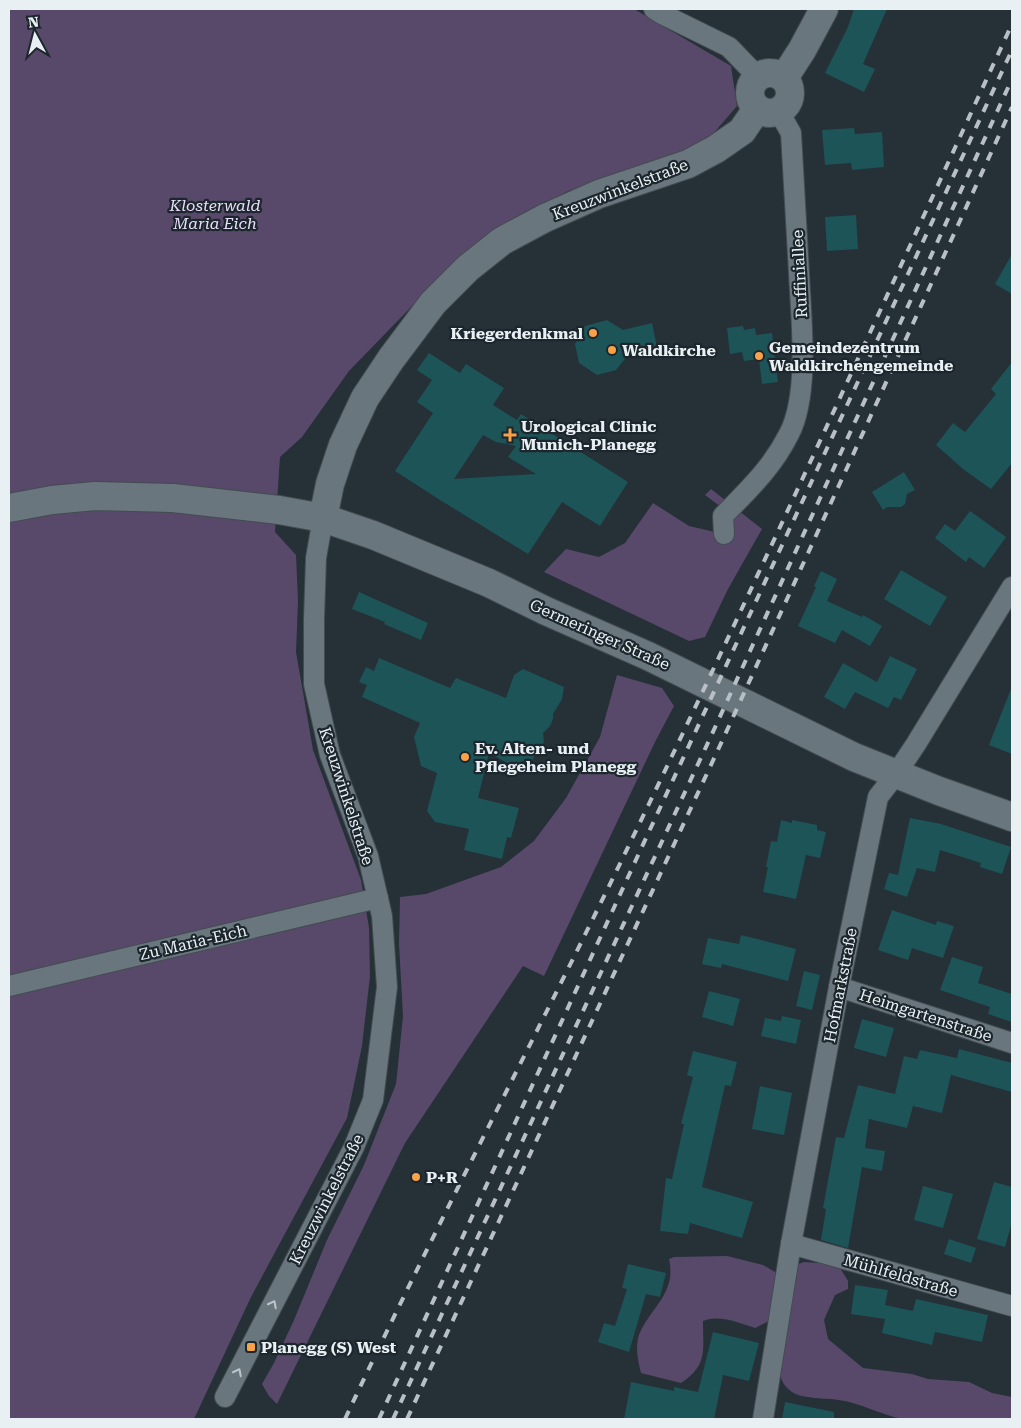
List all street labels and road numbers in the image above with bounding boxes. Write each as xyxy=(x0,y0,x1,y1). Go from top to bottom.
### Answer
street label: Kreuzwinkelstraße xyxy=(550,155,691,224)
street label: Ruffiniallee xyxy=(788,229,811,319)
street label: Germeringer Straße xyxy=(527,595,673,674)
street label: Kreuzwinkelstraße xyxy=(315,725,378,868)
street label: Zu Maria-Eich xyxy=(137,921,249,964)
street label: Hofmarkstraße xyxy=(820,926,861,1044)
street label: Heimgartenstraße xyxy=(857,985,995,1046)
street label: Kreuzwinkelstraße xyxy=(285,1131,368,1268)
street label: Mühlfeldstraße xyxy=(842,1250,960,1301)

